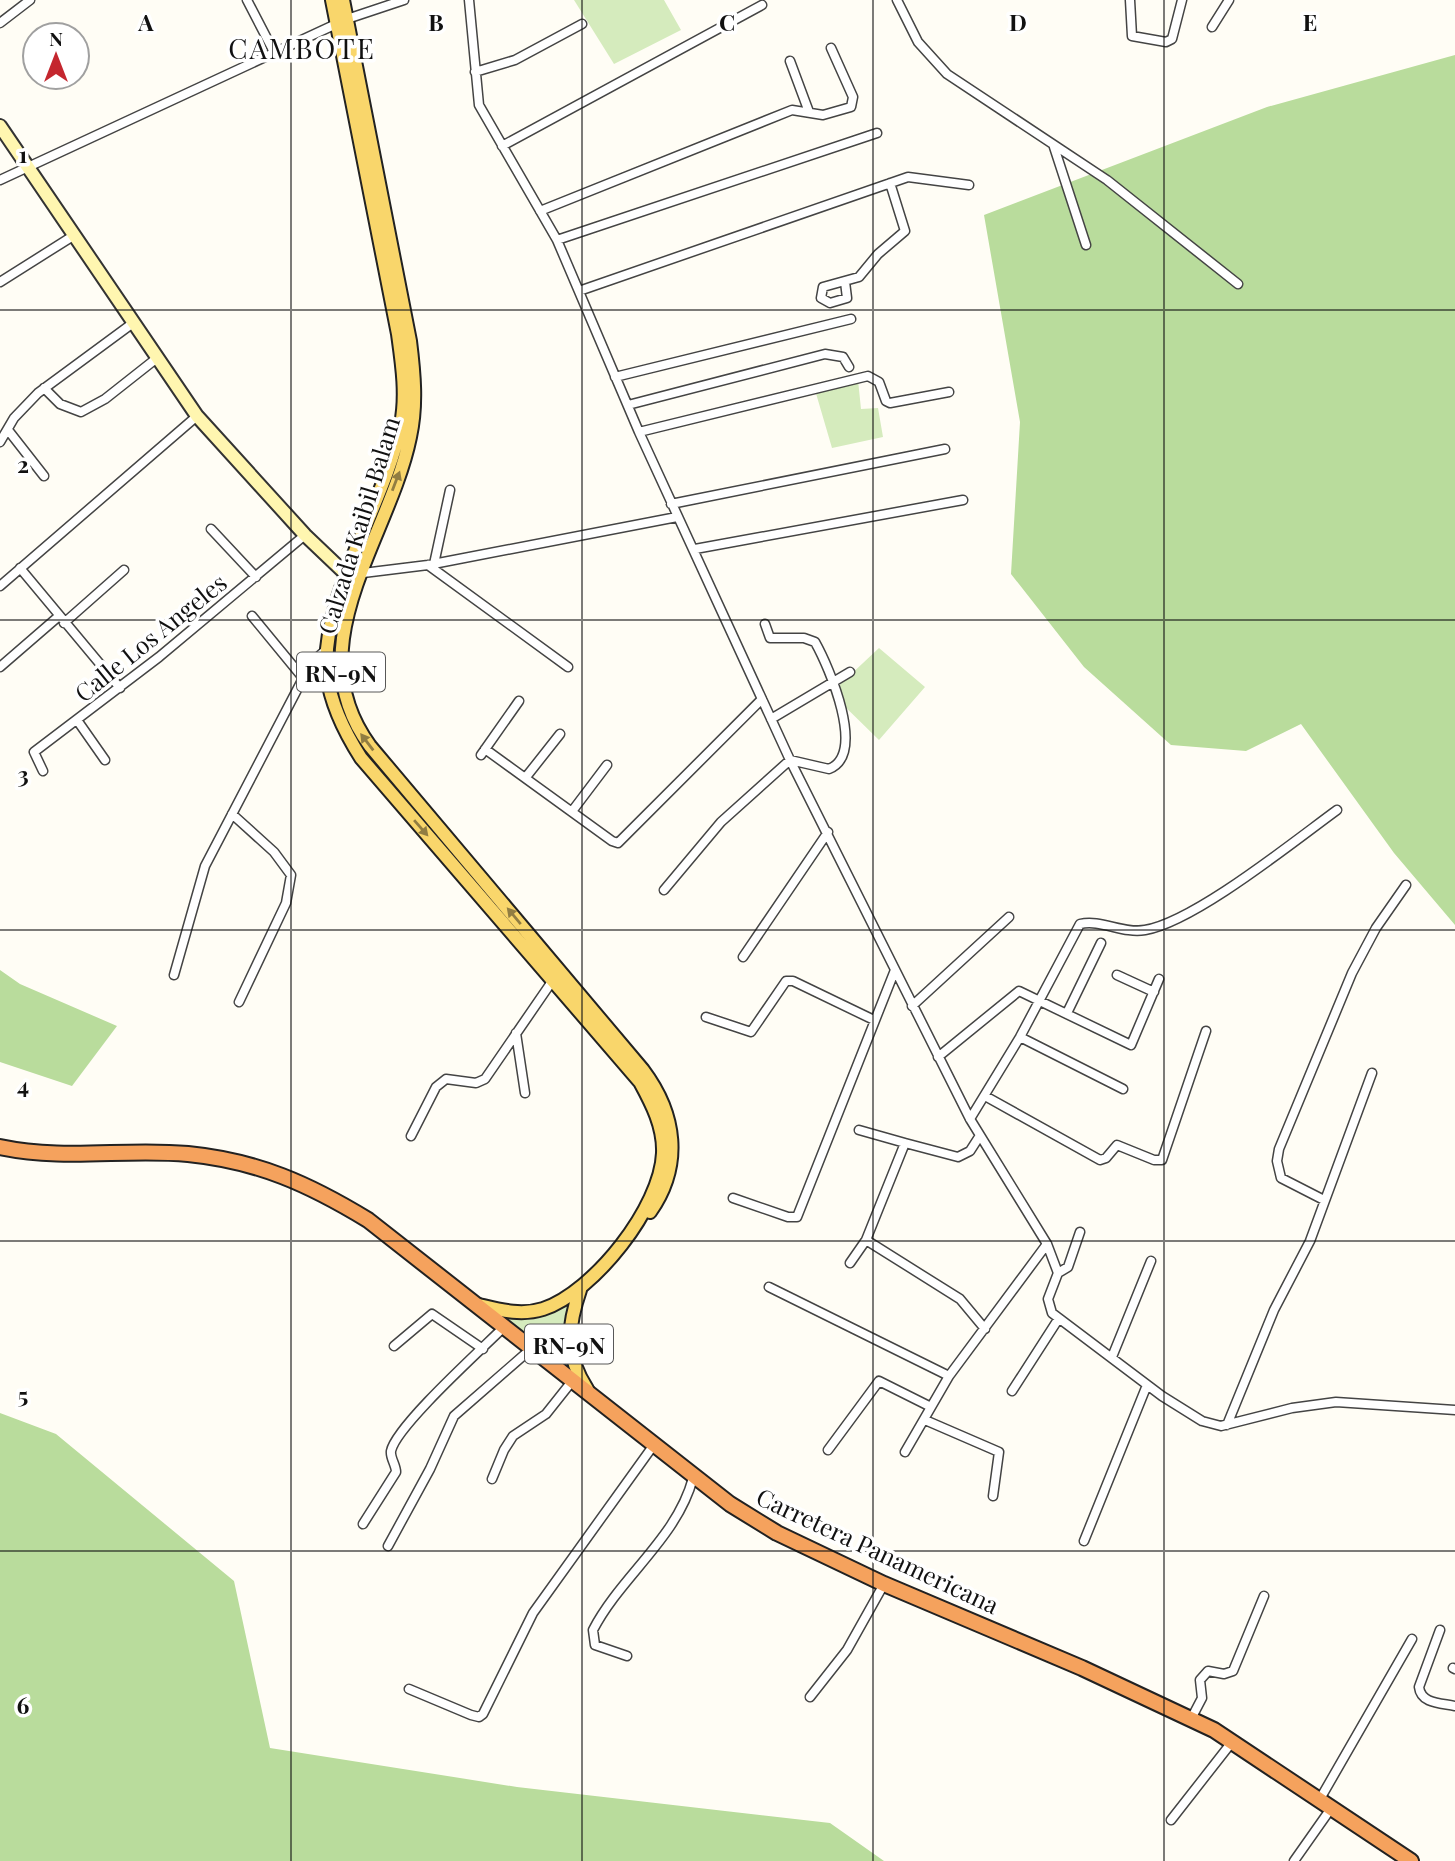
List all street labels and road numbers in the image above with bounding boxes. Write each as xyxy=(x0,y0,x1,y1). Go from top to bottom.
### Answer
street label: Calzada Kaibil Balam xyxy=(310,413,406,637)
street label: Calle Los Angeles xyxy=(67,566,233,708)
road number: RN-9N xyxy=(297,652,385,692)
road number: RN-9N xyxy=(525,1324,613,1364)
street label: Carretera Panamericana xyxy=(752,1480,1004,1620)

